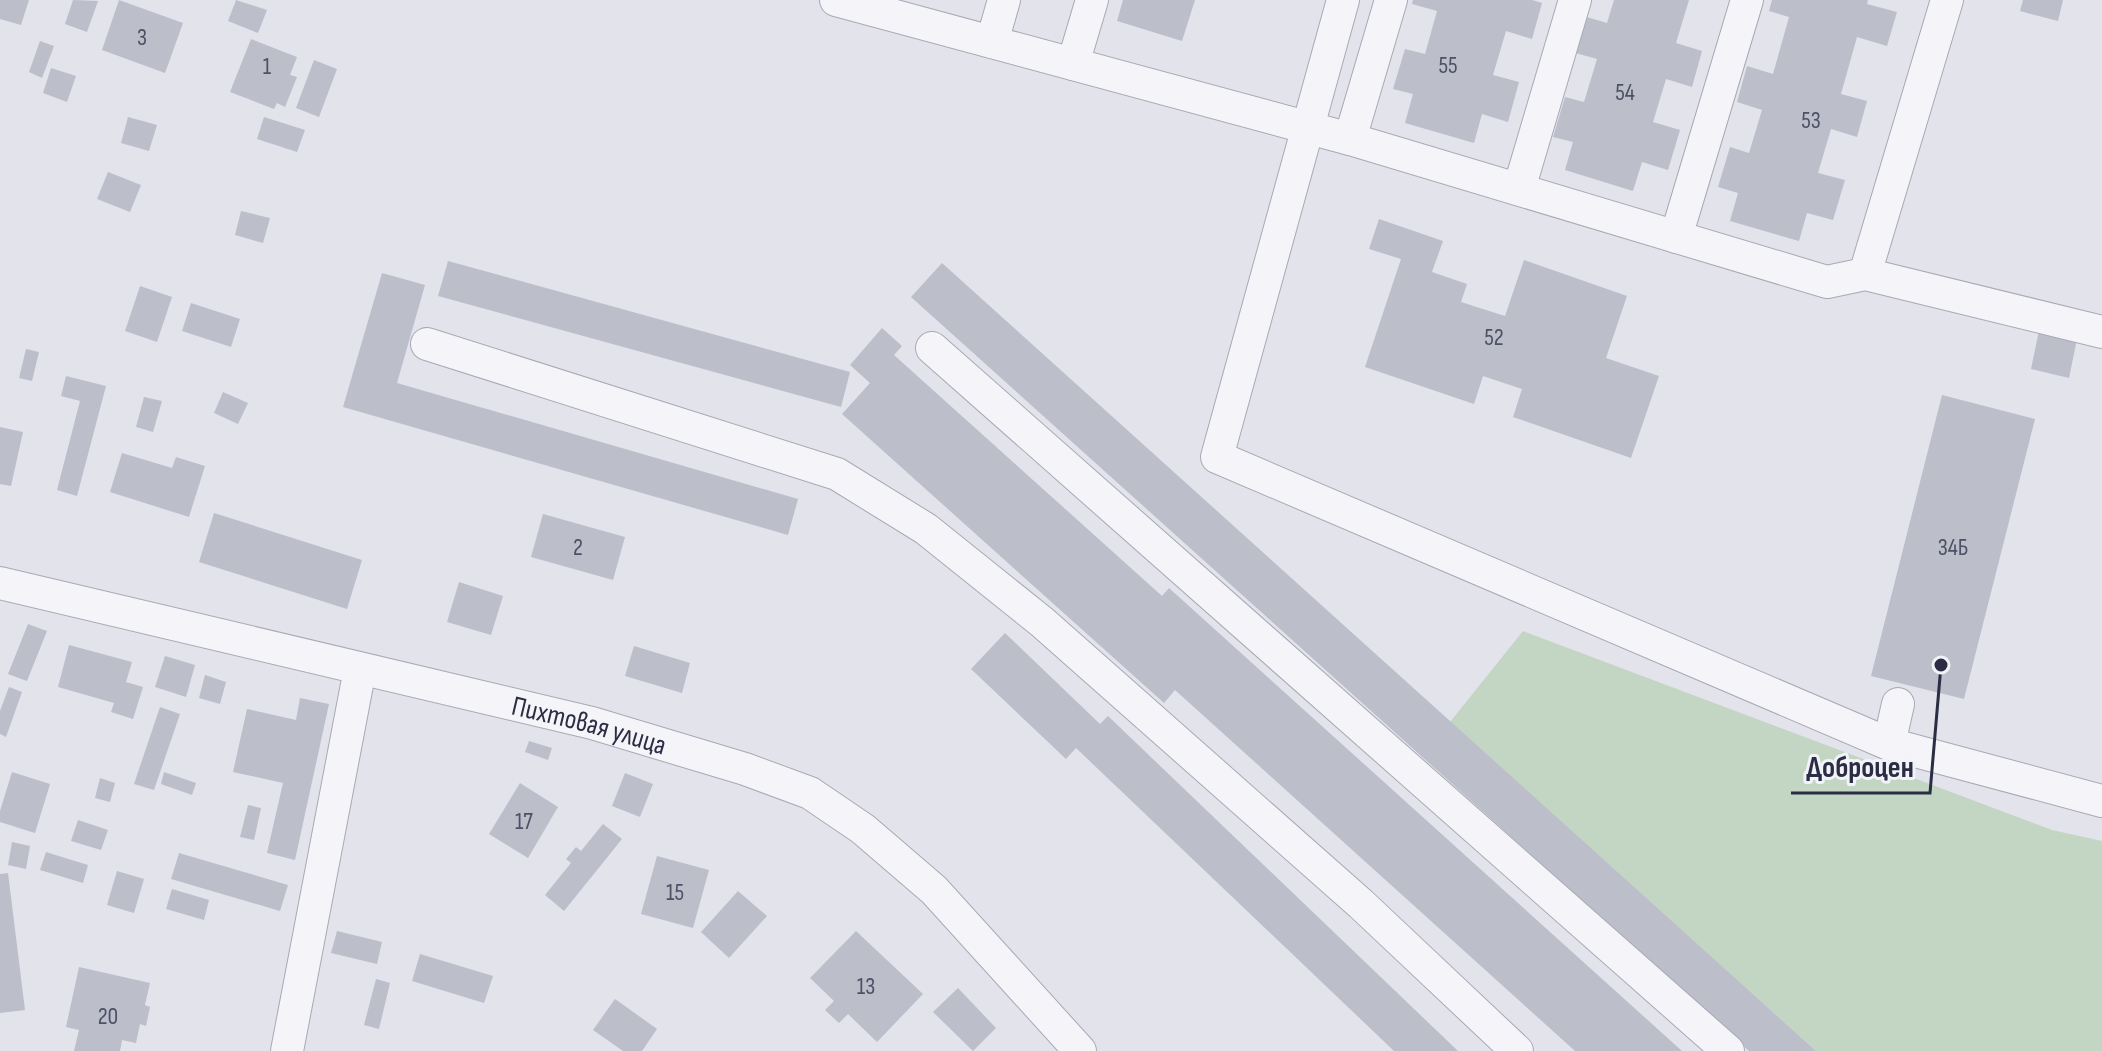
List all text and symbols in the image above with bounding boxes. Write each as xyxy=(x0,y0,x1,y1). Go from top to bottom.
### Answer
house number: 3 xyxy=(137,23,147,52)
house number: 55 xyxy=(1438,51,1458,80)
house number: 1 xyxy=(263,52,272,81)
house number: 54 xyxy=(1615,78,1635,107)
house number: 53 xyxy=(1801,106,1821,135)
house number: 52 xyxy=(1484,323,1504,352)
house number: 2 xyxy=(573,533,583,562)
house number: 34Б xyxy=(1938,533,1968,562)
street label: Пихтовая улица xyxy=(508,690,670,762)
callout: Доброцен xyxy=(1791,739,1930,793)
text: Доброцен xyxy=(1806,750,1914,786)
house number: 17 xyxy=(515,807,533,836)
house number: 15 xyxy=(666,878,684,907)
house number: 13 xyxy=(857,972,875,1001)
house number: 20 xyxy=(98,1002,118,1031)

